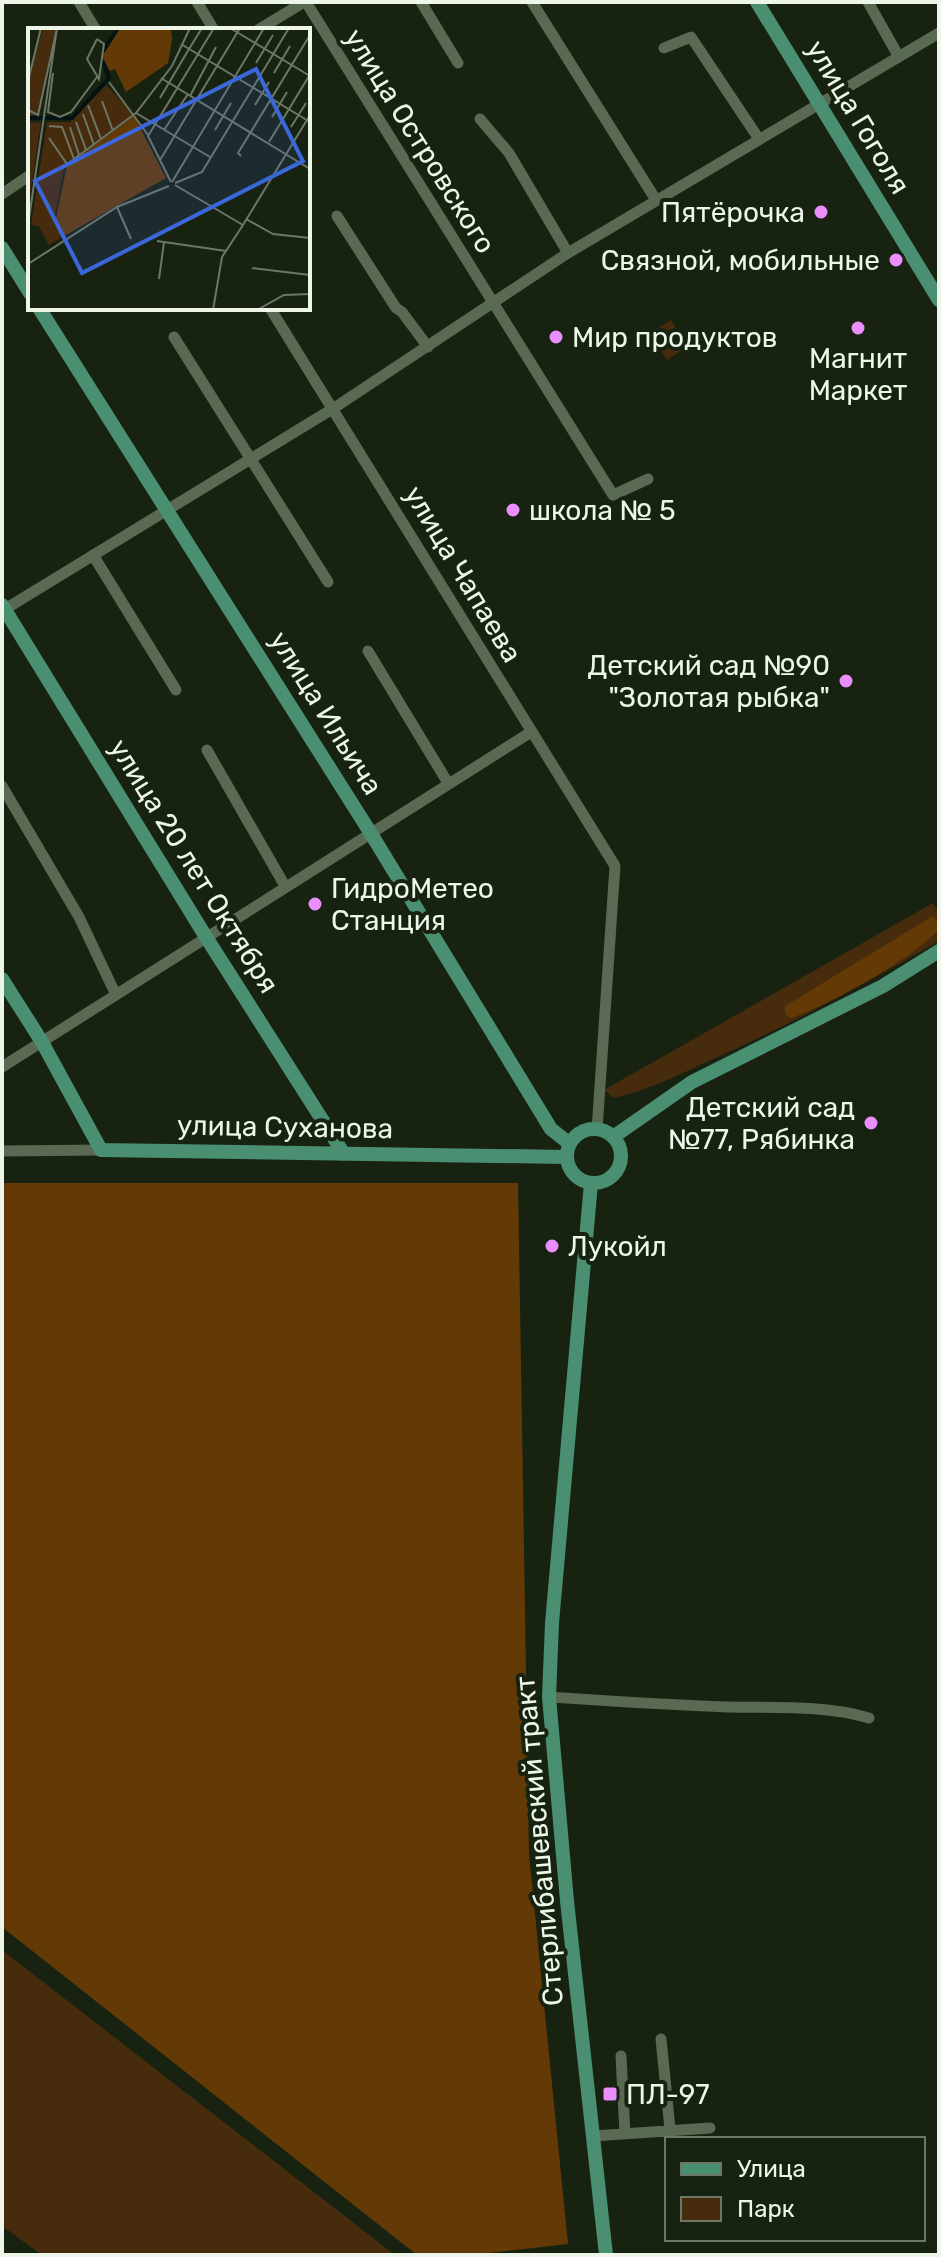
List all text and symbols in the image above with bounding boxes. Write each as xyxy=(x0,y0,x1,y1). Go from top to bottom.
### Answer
street label: улица Островского xyxy=(338,23,502,259)
inset map xyxy=(28,28,310,310)
street label: улица Гоголя xyxy=(799,34,917,200)
place label: Пятёрочка xyxy=(661,196,805,229)
marker: Пятёрочка xyxy=(812,203,830,221)
place label: Связной, мобильные xyxy=(601,244,880,277)
marker: Связной, мобильные xyxy=(887,251,905,269)
marker: Магнит Маркет xyxy=(849,319,867,337)
place label: Мир продуктов xyxy=(572,321,777,354)
marker: Мир продуктов xyxy=(547,328,565,346)
place label: Магнит Маркет xyxy=(809,342,907,407)
street label: улица Чапаева xyxy=(397,480,529,668)
place label: школа № 5 xyxy=(529,494,676,527)
marker: школа № 5 xyxy=(504,501,522,519)
street label: улица Ильича xyxy=(263,625,389,801)
place label: Детский сад №90 "Золотая рыбка" xyxy=(587,649,830,714)
marker: Детский сад №90 "Золотая рыбка" xyxy=(837,672,855,690)
street label: улица 20 лет Октября xyxy=(102,733,286,999)
place label: ГидроМетео Станция xyxy=(331,872,494,937)
marker: ГидроМетео Станция xyxy=(306,895,324,913)
place label: Детский сад №77, Рябинка xyxy=(668,1091,855,1156)
street label: улица Суханова xyxy=(177,1109,393,1145)
marker: Детский сад №77, Рябинка xyxy=(862,1114,880,1132)
place label: Лукойл xyxy=(568,1230,667,1263)
marker: Лукойл xyxy=(543,1237,561,1255)
street label: Стерлибашевский тракт xyxy=(508,1675,570,2007)
place label: ПЛ-97 xyxy=(626,2078,710,2111)
marker: ПЛ-97 xyxy=(601,2085,619,2103)
legend xyxy=(665,2137,925,2241)
text: Улица xyxy=(737,2155,806,2183)
text: Парк xyxy=(737,2195,795,2223)

